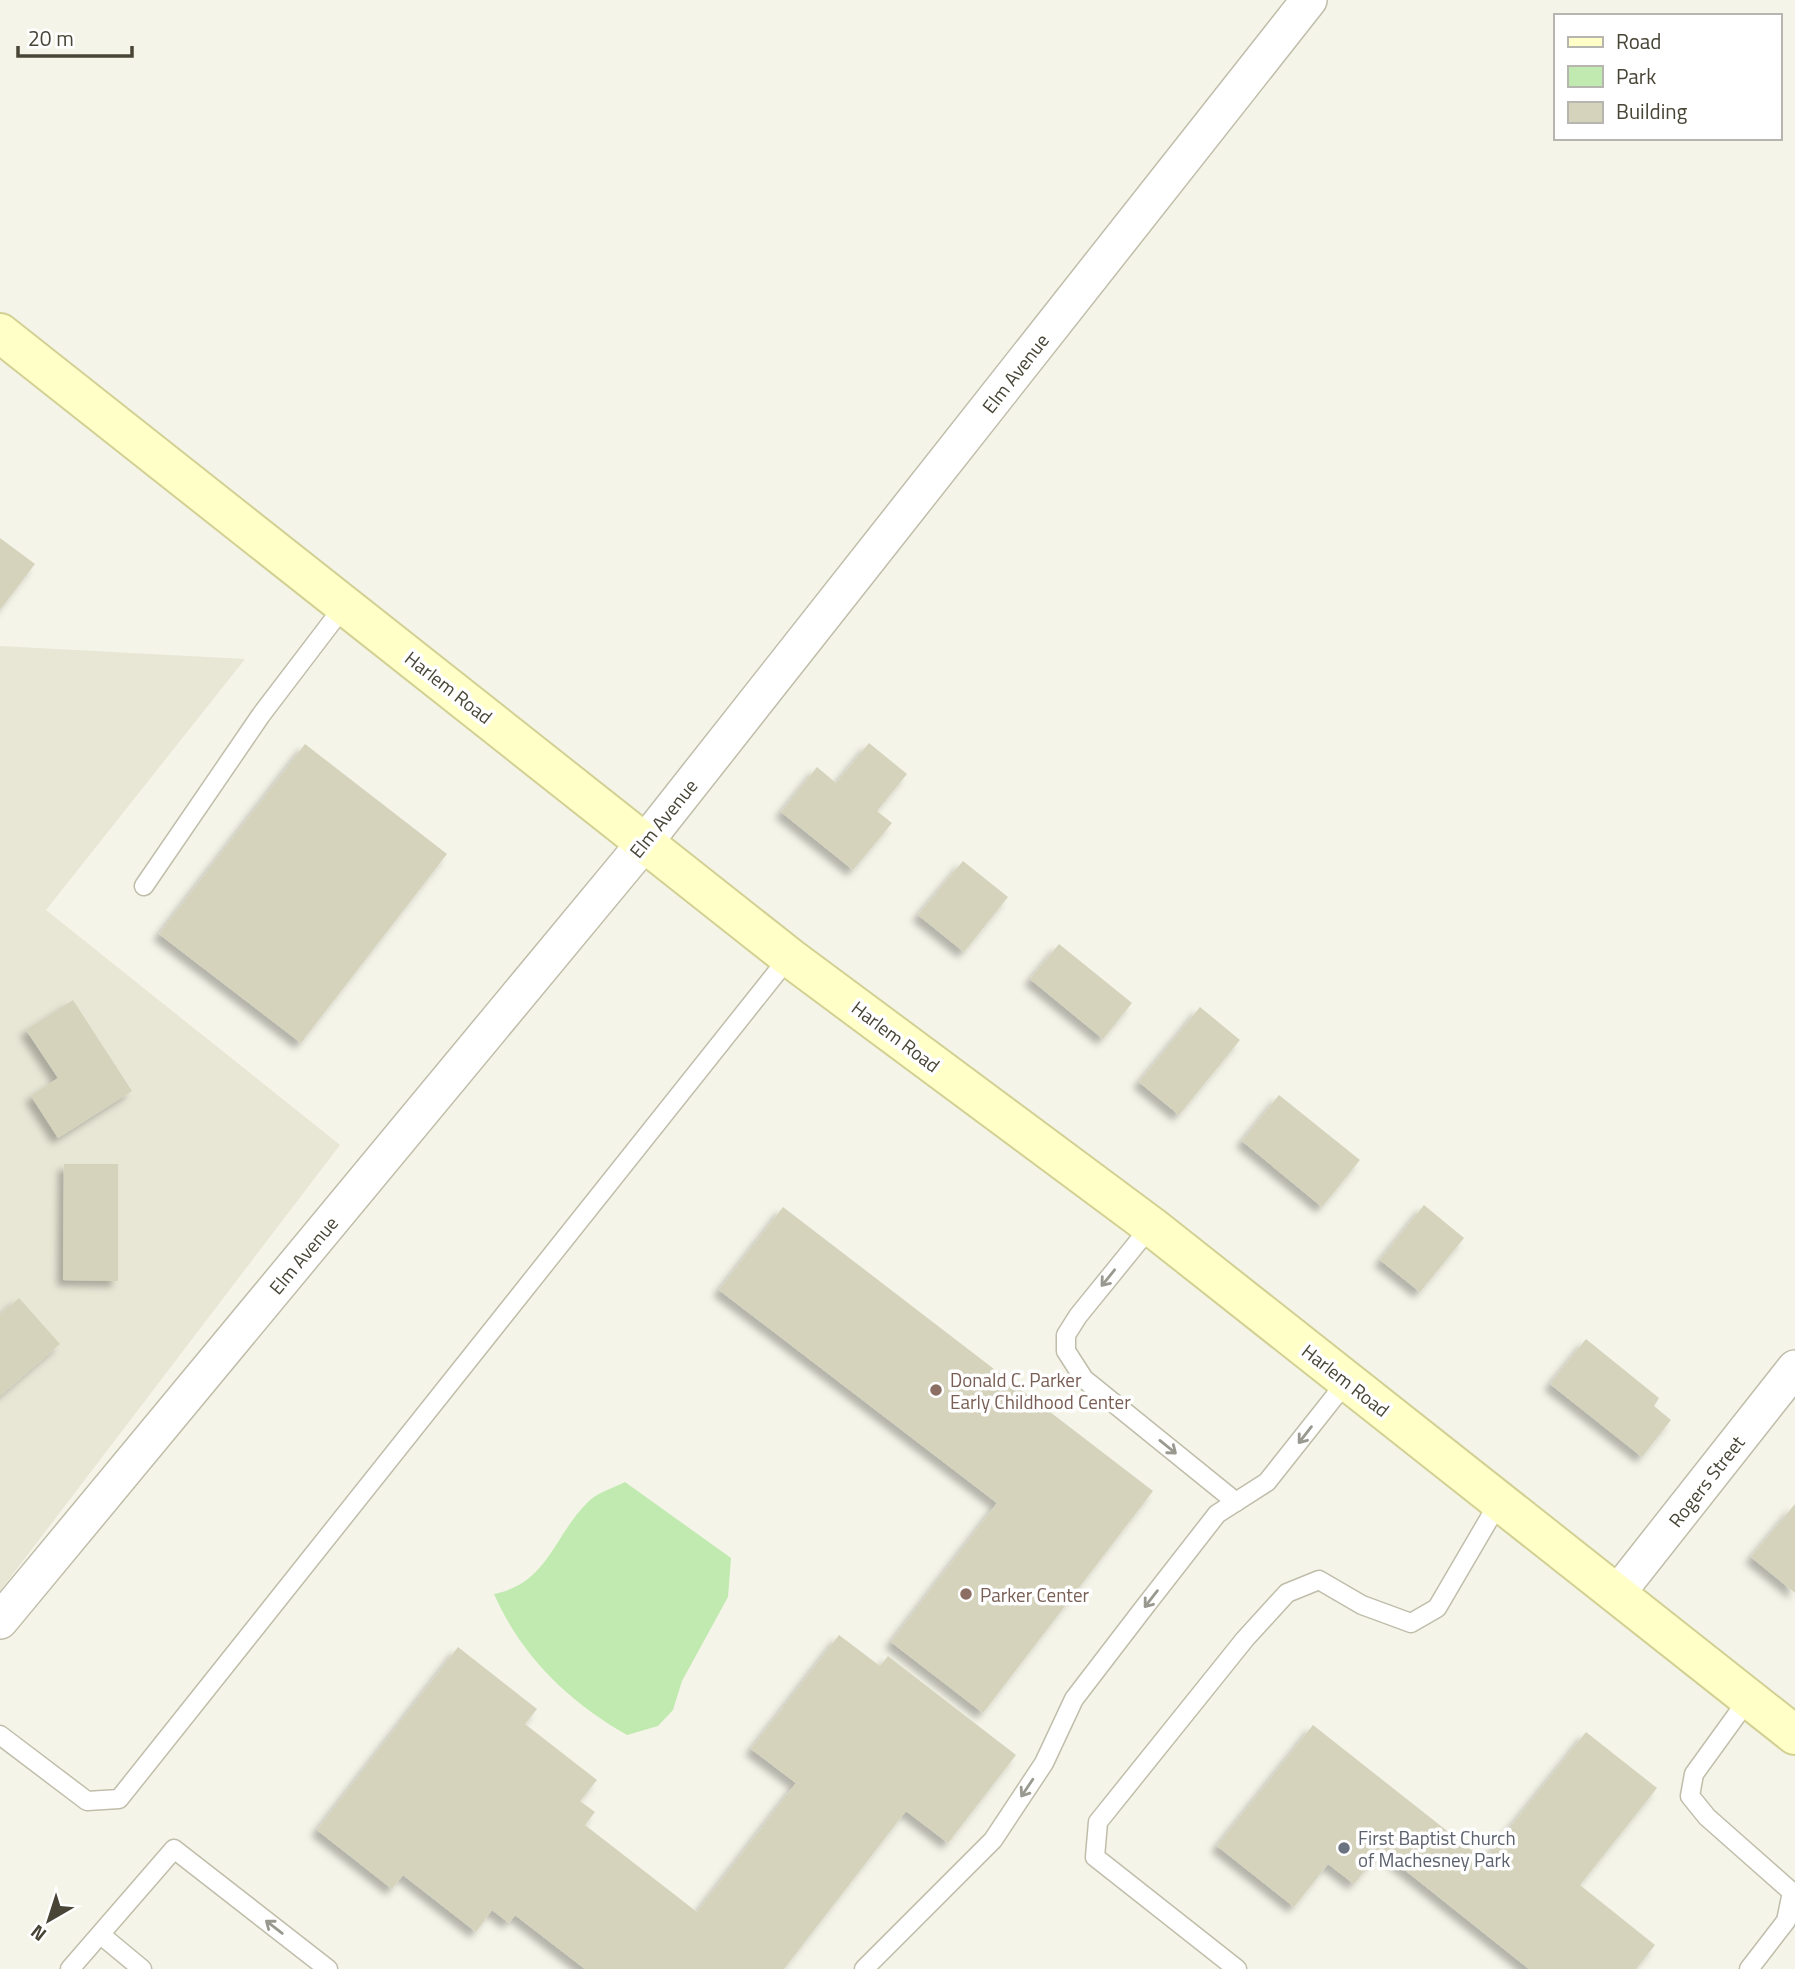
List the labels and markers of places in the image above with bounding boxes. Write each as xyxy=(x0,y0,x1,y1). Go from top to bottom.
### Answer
place label: Donald C. Parker Early Childhood Center xyxy=(950,1365,1131,1416)
marker: Donald C. Parker Early Childhood Center xyxy=(928,1382,944,1398)
place label: Parker Center xyxy=(980,1580,1090,1609)
marker: Parker Center xyxy=(958,1586,974,1602)
place label: First Baptist Church of Machesney Park xyxy=(1358,1823,1516,1874)
marker: First Baptist Church of Machesney Park xyxy=(1336,1840,1352,1856)

